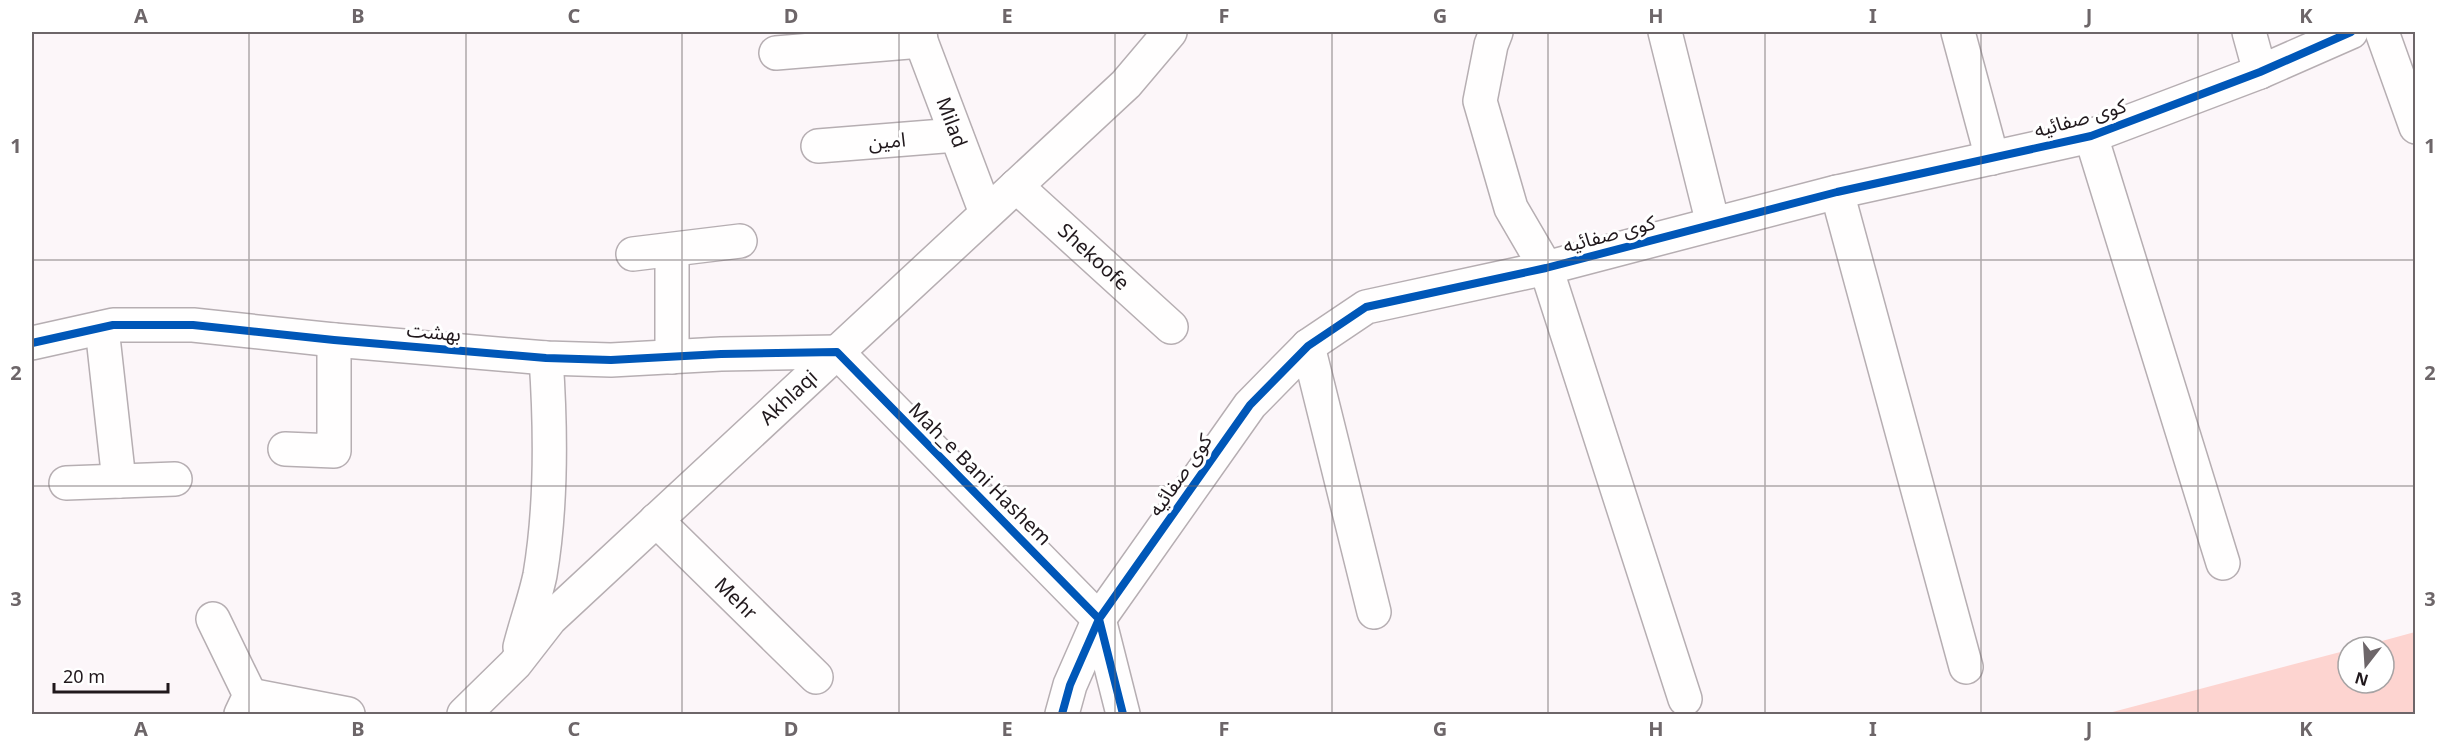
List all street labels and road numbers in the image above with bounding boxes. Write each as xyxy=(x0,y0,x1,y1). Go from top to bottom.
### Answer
street label: کوی صفائیه xyxy=(2031,91,2130,144)
street label: Milad xyxy=(930,93,974,151)
street label: امین xyxy=(867,125,907,156)
street label: کوی صفائیه xyxy=(1560,208,1659,259)
street label: Shekoofe xyxy=(1052,217,1136,296)
street label: بهشت xyxy=(406,316,462,347)
street label: Akhlaqi xyxy=(753,363,823,431)
street label: Mah_e Bani Hashem xyxy=(903,396,1058,551)
street label: کوی صفائیه xyxy=(1141,428,1218,521)
street label: Mehr xyxy=(709,571,764,625)

